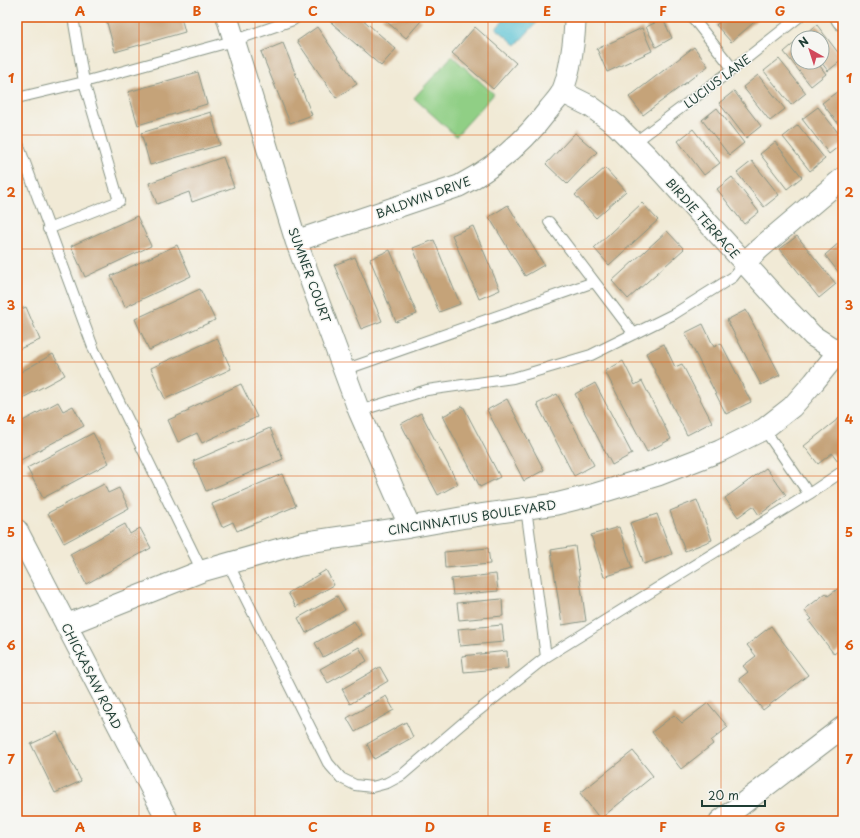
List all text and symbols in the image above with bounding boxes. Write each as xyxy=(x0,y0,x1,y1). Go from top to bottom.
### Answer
text: A xyxy=(75,1,85,20)
text: B xyxy=(193,1,202,20)
text: C xyxy=(308,1,318,20)
text: D xyxy=(425,1,435,20)
text: E xyxy=(543,1,551,20)
text: F xyxy=(659,1,667,20)
text: G xyxy=(775,1,785,20)
north arrow xyxy=(790,30,830,70)
text: N xyxy=(795,32,812,51)
street label: LUCIUS LANE xyxy=(680,50,755,112)
text: 1 xyxy=(8,68,14,87)
text: 1 xyxy=(846,68,852,87)
street label: BALDWIN DRIVE xyxy=(373,171,473,223)
street label: BIRDIE TERRACE xyxy=(662,174,744,263)
text: 2 xyxy=(6,182,16,201)
text: 2 xyxy=(844,182,854,201)
street label: SUMNER COURT xyxy=(284,225,336,326)
text: 3 xyxy=(7,295,16,314)
text: 3 xyxy=(845,295,854,314)
text: 4 xyxy=(7,409,16,428)
text: 4 xyxy=(845,409,854,428)
street label: CINCINNATIUS BOULEVARD xyxy=(387,495,557,539)
text: 5 xyxy=(7,522,15,541)
text: 5 xyxy=(845,522,853,541)
street label: CHICKASAW ROAD xyxy=(57,620,127,732)
text: 6 xyxy=(6,635,16,654)
text: 6 xyxy=(844,635,854,654)
text: 7 xyxy=(7,749,15,768)
text: 7 xyxy=(845,749,853,768)
scale bar xyxy=(702,782,765,808)
text: 20 m xyxy=(708,786,739,804)
text: A xyxy=(75,817,85,836)
text: B xyxy=(193,817,202,836)
text: C xyxy=(308,817,318,836)
text: D xyxy=(425,817,435,836)
text: E xyxy=(543,817,551,836)
text: F xyxy=(659,817,667,836)
text: G xyxy=(775,817,785,836)

